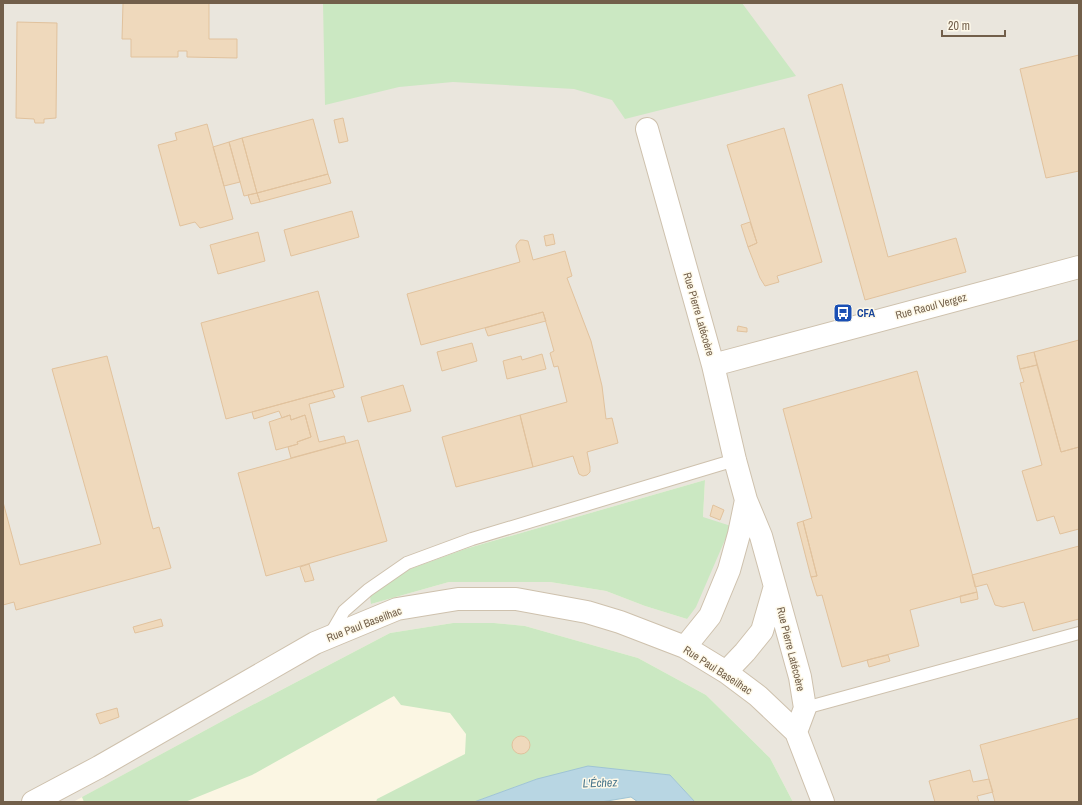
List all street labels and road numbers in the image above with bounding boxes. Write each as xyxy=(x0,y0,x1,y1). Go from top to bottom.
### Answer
street label: Rue Pierre Latécoère xyxy=(680,271,718,357)
street label: Rue Raoul Vergez xyxy=(894,290,969,322)
street label: Rue Paul Baseilhac xyxy=(325,603,404,645)
street label: Rue Pierre Latécoère xyxy=(774,605,808,693)
street label: Rue Paul Baseilhac xyxy=(681,643,755,698)

